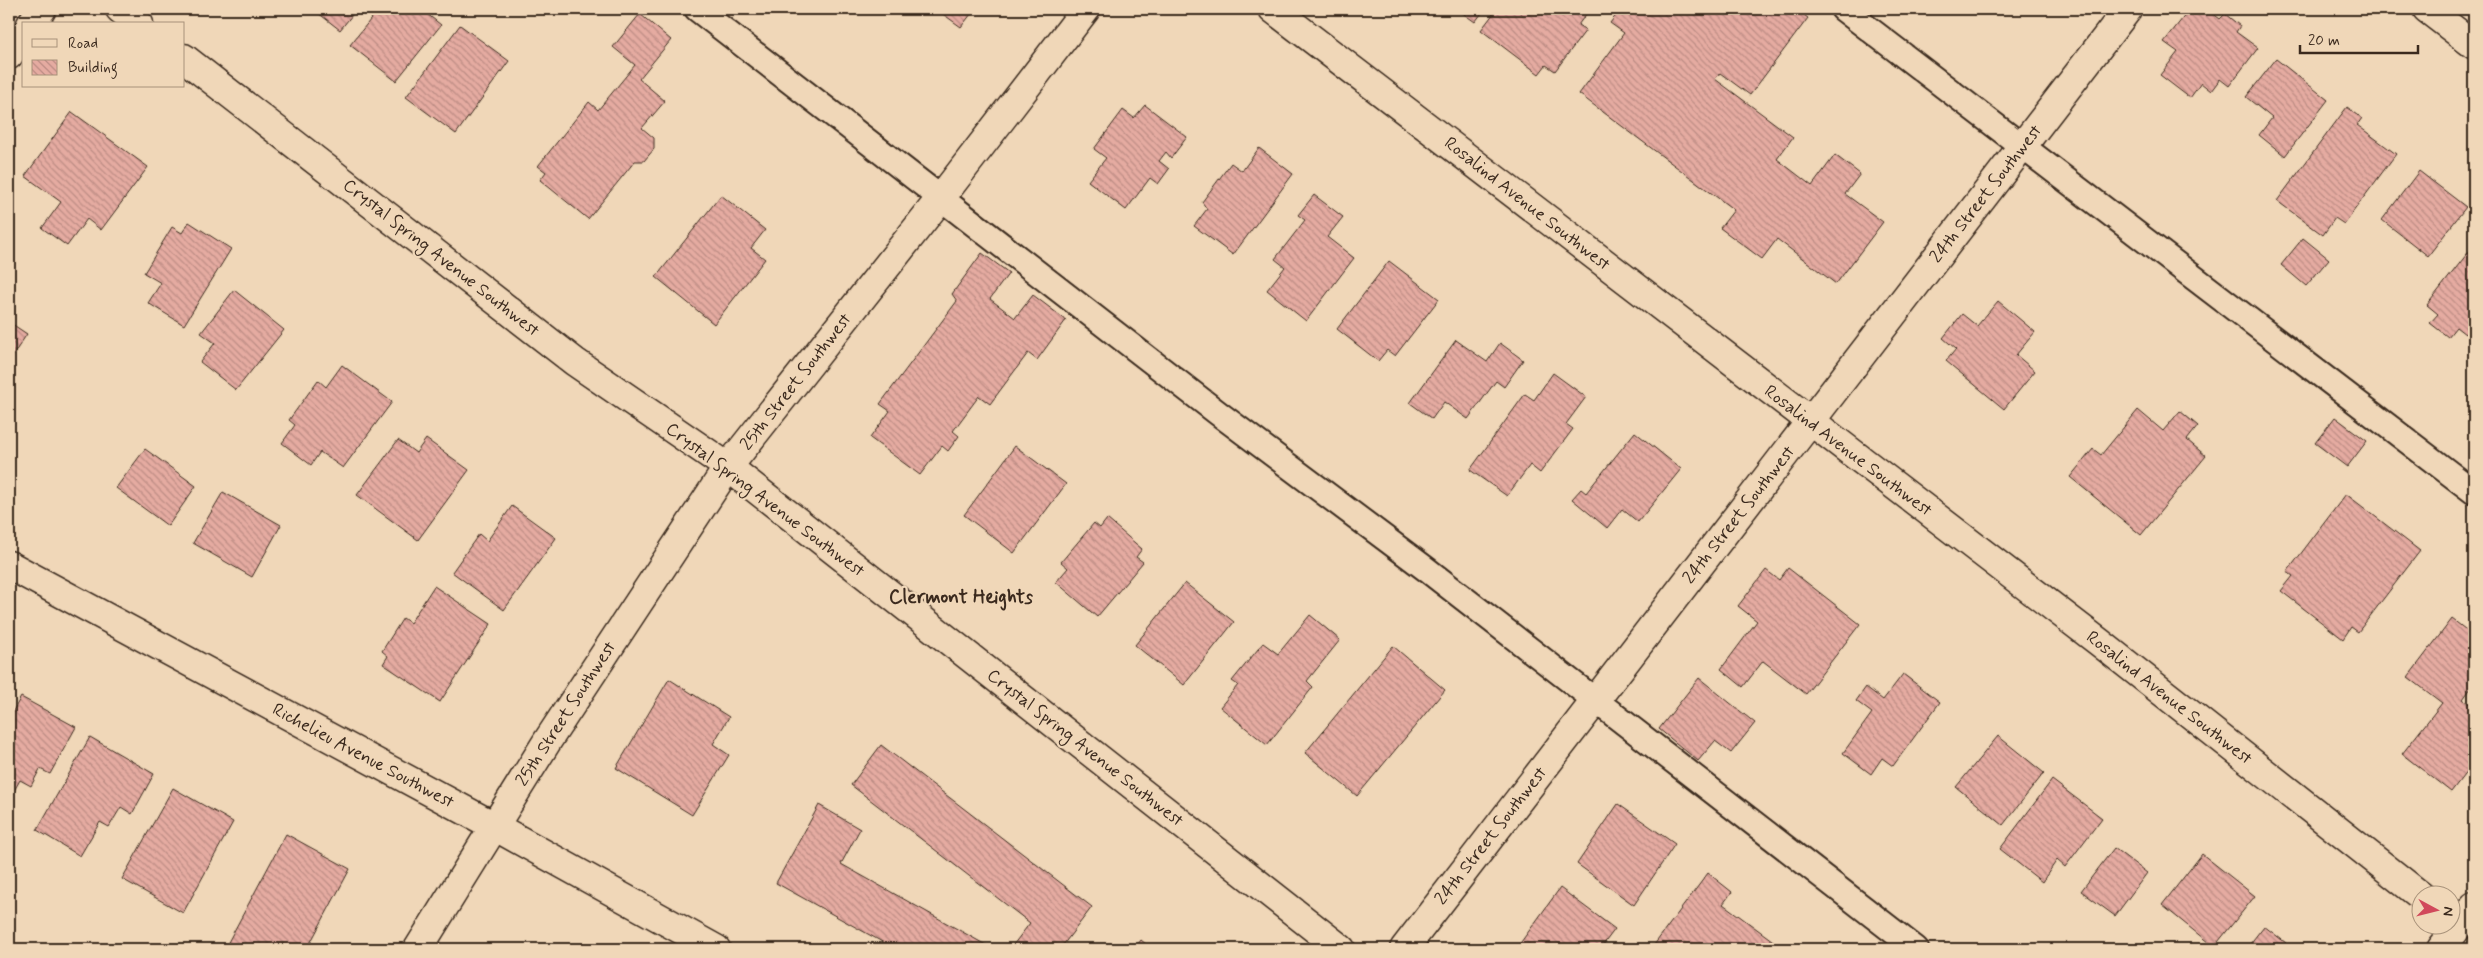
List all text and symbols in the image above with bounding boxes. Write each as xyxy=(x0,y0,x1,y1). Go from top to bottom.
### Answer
legend xyxy=(22,22,185,88)
scale bar xyxy=(2300,22,2418,54)
text: 20 m xyxy=(2308,31,2340,51)
text: Road xyxy=(68,34,98,54)
text: Building xyxy=(68,58,118,79)
street label: 24th Street Southwest xyxy=(1924,119,2048,268)
street label: Rosalind Avenue Southwest xyxy=(1439,132,1616,277)
street label: Crystal Spring Avenue Southwest xyxy=(337,174,545,344)
street label: 25th Street Southwest xyxy=(735,308,858,456)
street label: Rosalind Avenue Southwest xyxy=(1759,380,1937,523)
street label: Crystal Spring Avenue Southwest xyxy=(660,417,870,584)
street label: 24th Street Southwest xyxy=(1677,440,1801,589)
district label: Clermont Heights xyxy=(889,585,1034,611)
street label: Rosalind Avenue Southwest xyxy=(2081,626,2258,771)
street label: 25th Street Southwest xyxy=(510,637,622,791)
street label: Crystal Spring Avenue Southwest xyxy=(981,664,1189,834)
street label: Richelieu Avenue Southwest xyxy=(268,698,459,814)
street label: 24th Street Southwest xyxy=(1429,761,1553,910)
north arrow xyxy=(2410,886,2460,936)
text: N xyxy=(2438,906,2457,917)

